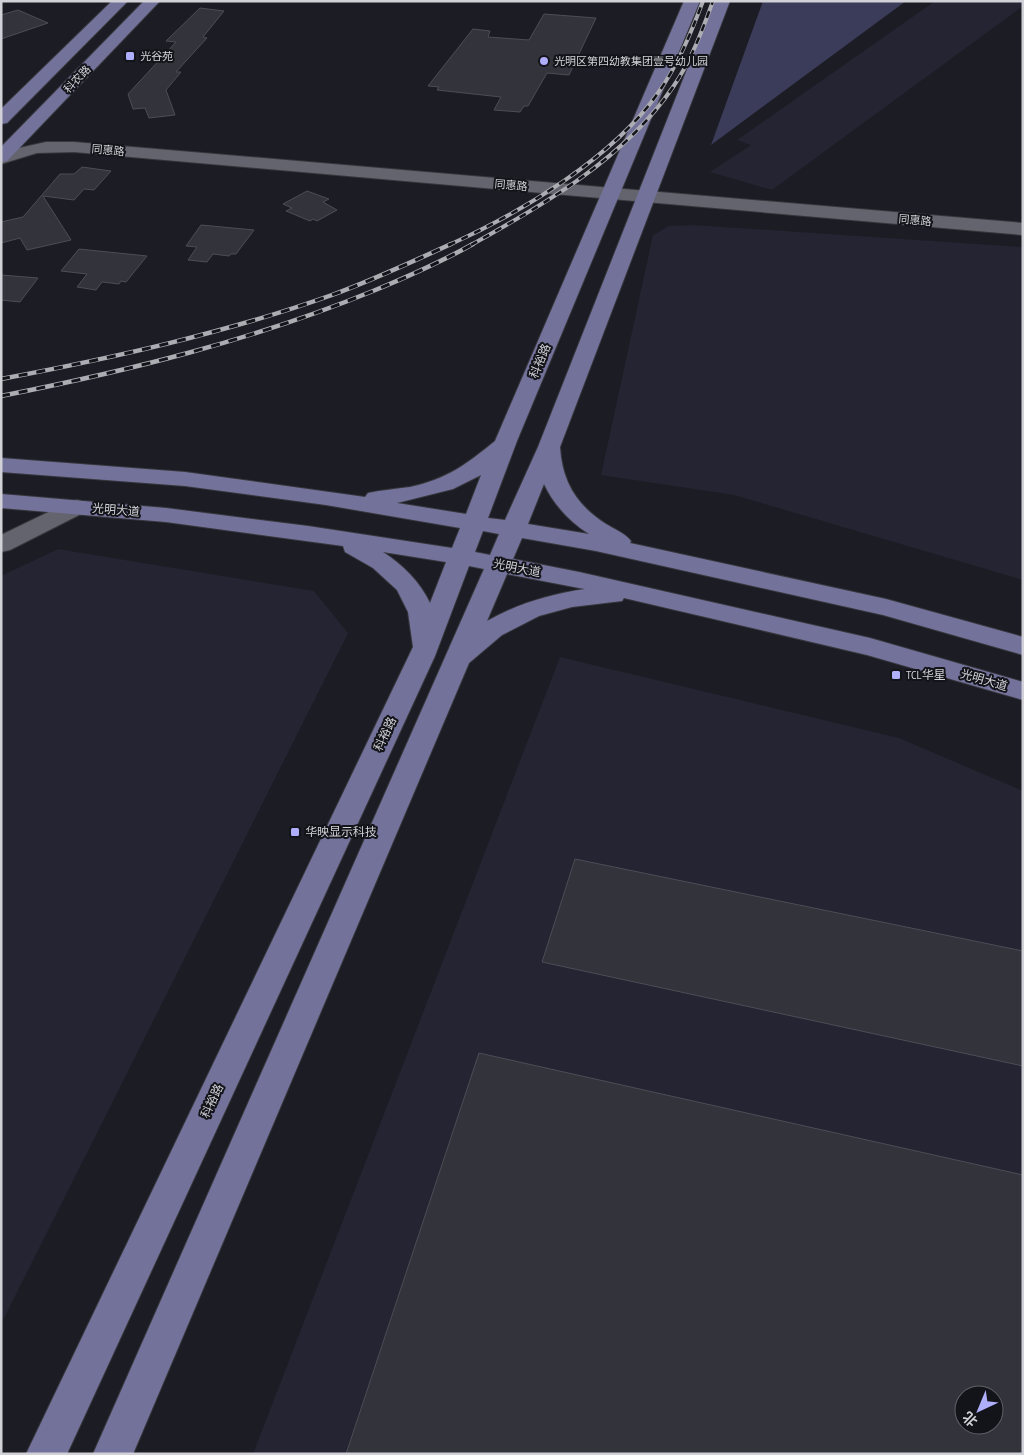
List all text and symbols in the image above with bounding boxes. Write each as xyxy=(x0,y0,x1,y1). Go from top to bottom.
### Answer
place label: 光谷苑 xyxy=(140,49,173,63)
marker: 光谷苑 xyxy=(124,50,136,62)
place label: 光明区第四幼教集团壹号幼儿园 xyxy=(554,54,708,68)
marker: 光明区第四幼教集团壹号幼儿园 xyxy=(538,55,550,67)
street label: 科农路 xyxy=(61,62,93,96)
street label: 同惠路 xyxy=(91,142,125,158)
street label: 同惠路 xyxy=(494,177,528,193)
street label: 同惠路 xyxy=(898,212,932,228)
street label: 科裕路 xyxy=(526,341,553,380)
street label: 光明大道 xyxy=(91,500,141,519)
street label: 光明大道 xyxy=(492,556,542,579)
street label: 光明大道 xyxy=(959,666,1009,693)
place label: TCL华星 xyxy=(906,667,945,682)
marker: TCL华星 xyxy=(890,669,902,681)
street label: 科裕路 xyxy=(370,714,399,753)
place label: 华映显示科技 xyxy=(305,824,377,839)
marker: 华映显示科技 xyxy=(289,826,301,838)
street label: 科裕路 xyxy=(197,1081,226,1120)
north arrow xyxy=(954,1385,1004,1435)
text: 北 xyxy=(959,1408,981,1431)

